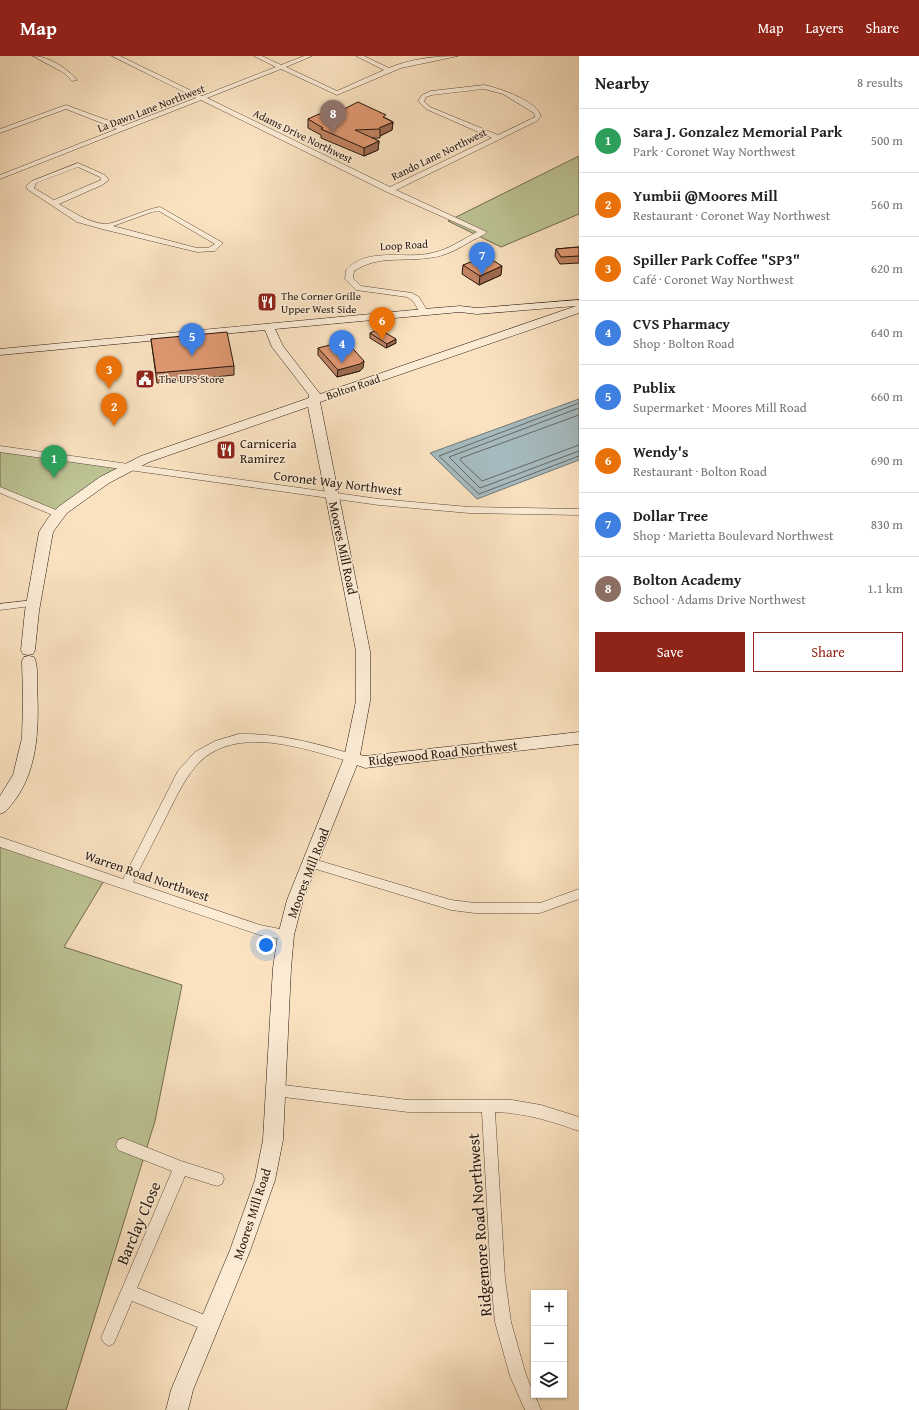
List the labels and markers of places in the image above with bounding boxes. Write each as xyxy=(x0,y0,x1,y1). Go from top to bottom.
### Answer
pin: 8 xyxy=(320,100,346,133)
pin: 7 xyxy=(469,242,495,275)
place label: The Corner Grille Upper West Side xyxy=(281,288,361,317)
restaurant icon: The Corner Grille Upper West Side xyxy=(256,291,278,313)
pin: 6 xyxy=(369,307,395,340)
pin: 5 xyxy=(179,323,205,356)
pin: 4 xyxy=(329,330,355,363)
pin: 3 xyxy=(96,356,122,389)
public building icon: The UPS Store xyxy=(134,368,156,390)
place label: The UPS Store xyxy=(159,371,224,387)
pin: 2 xyxy=(101,393,127,426)
place label: Carniceria Ramirez xyxy=(240,434,297,468)
restaurant icon: Carniceria Ramirez xyxy=(215,439,237,461)
pin: 1 xyxy=(41,445,67,478)

